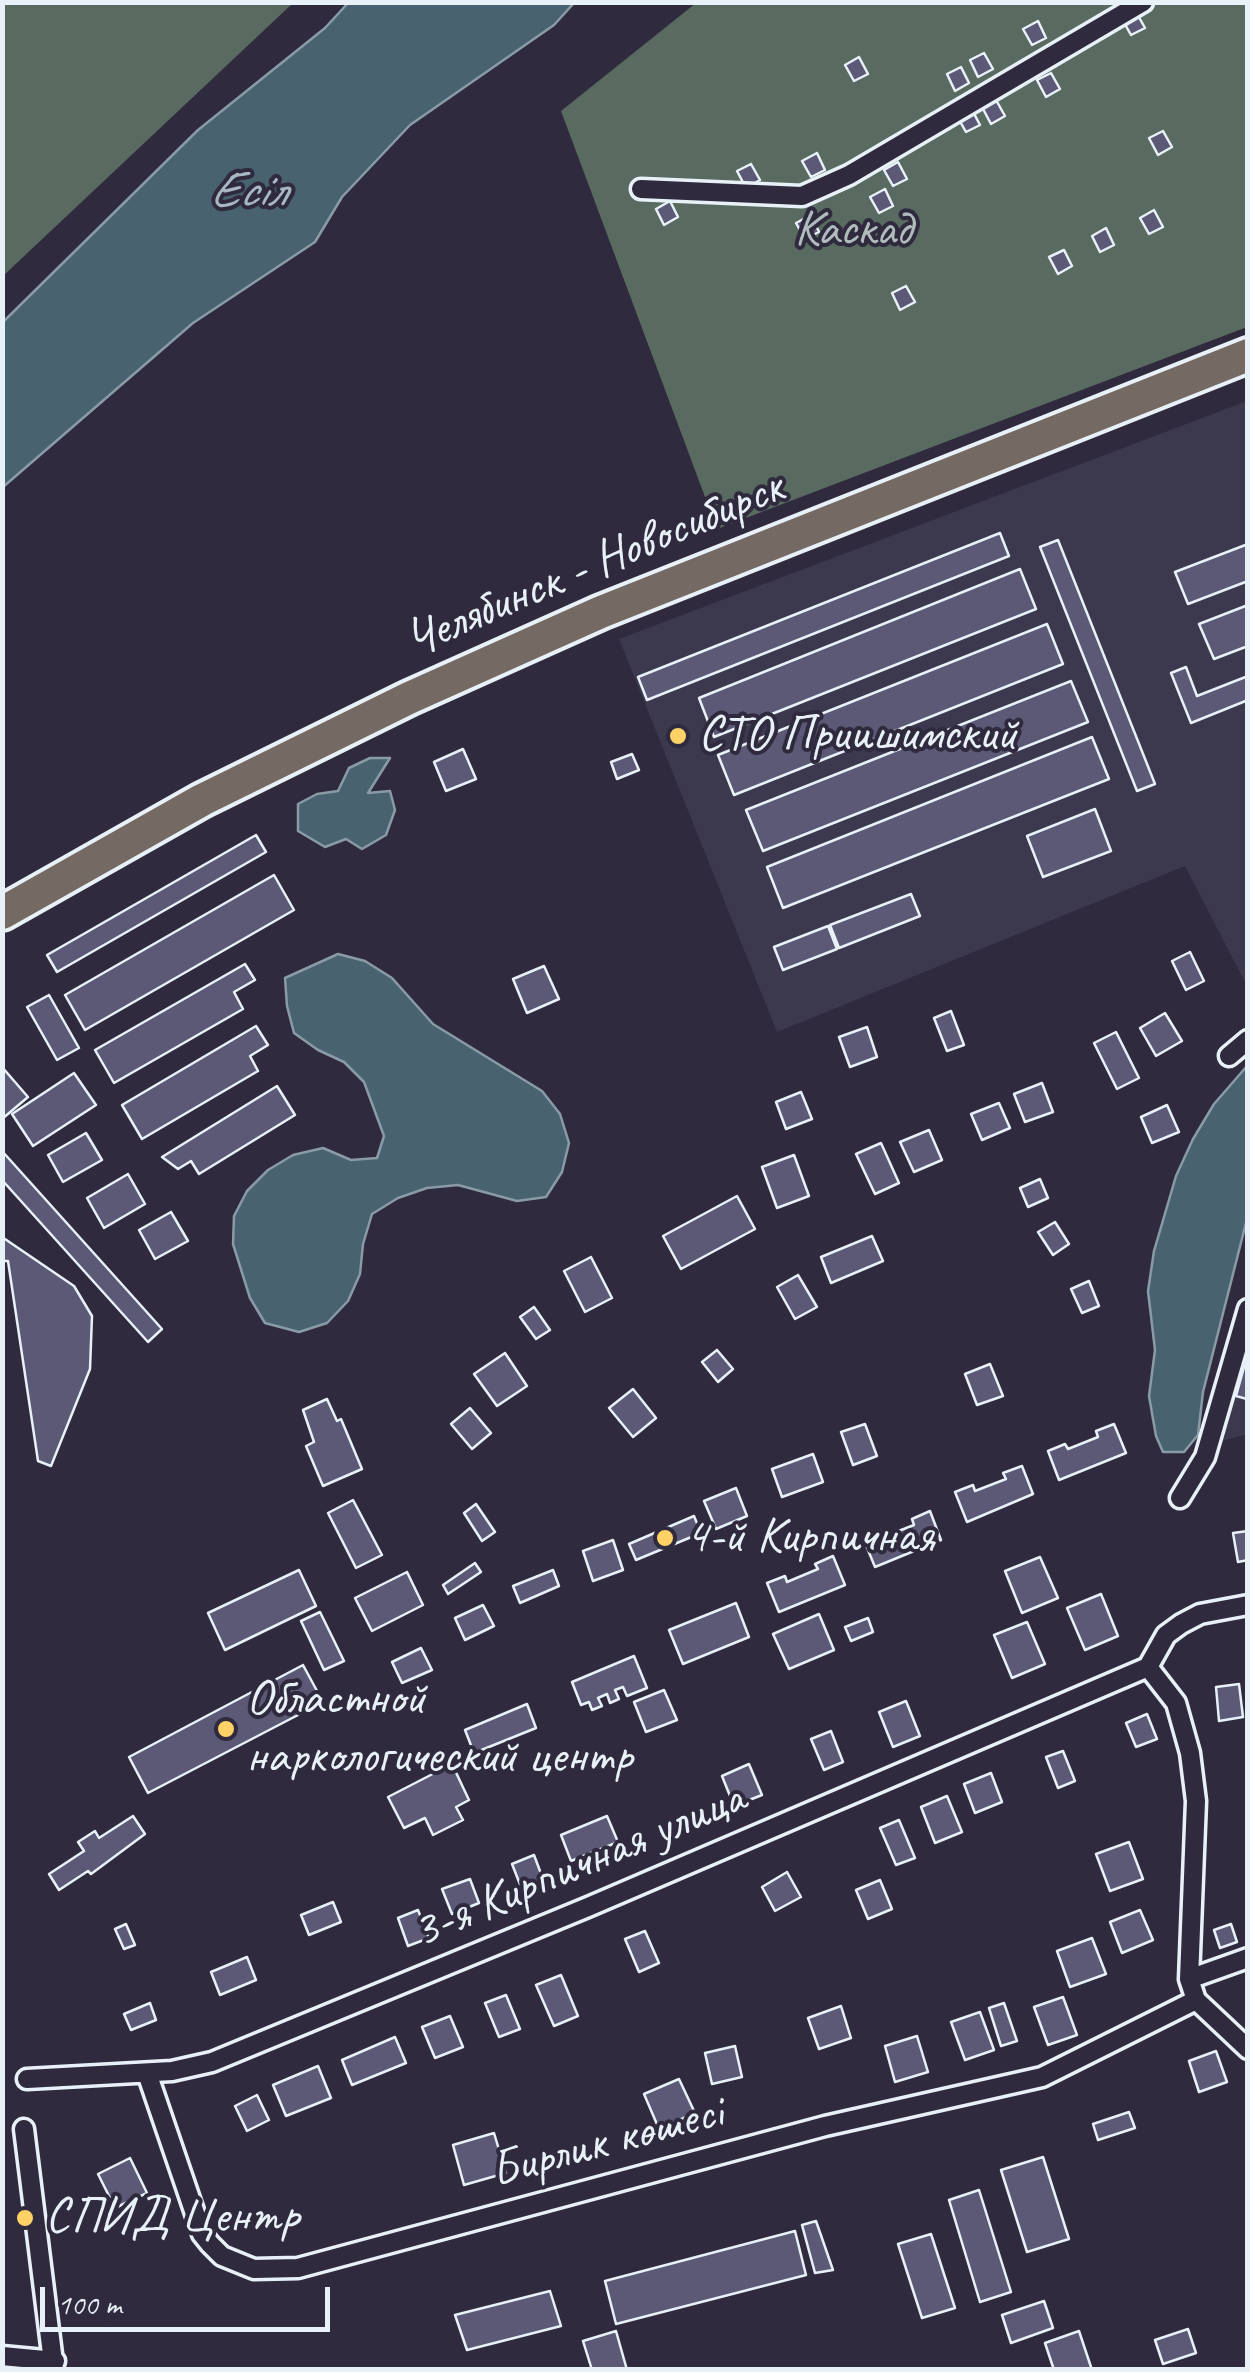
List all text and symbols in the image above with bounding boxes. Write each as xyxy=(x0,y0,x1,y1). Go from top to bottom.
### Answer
water label: Есіл xyxy=(209,161,285,223)
park label: Каскад xyxy=(794,201,912,261)
street label: Челябинск - Новосибирск xyxy=(397,458,793,672)
place label: СТО Приишимский xyxy=(698,706,1017,766)
marker: СТО Приишимский xyxy=(667,725,689,747)
place label: 4-й Кирпичная xyxy=(685,1508,934,1568)
marker: 4-й Кирпичная xyxy=(654,1527,676,1549)
place label: Областной наркологический центр xyxy=(246,1670,633,1788)
marker: Областной наркологический центр xyxy=(215,1718,237,1740)
street label: 3-я Кирпичная улица xyxy=(404,1769,754,1963)
street label: Бирлик көшесі xyxy=(484,2083,730,2203)
place label: СПИД Центр xyxy=(45,2188,299,2248)
marker: СПИД Центр xyxy=(14,2207,36,2229)
scale bar xyxy=(45,2267,335,2329)
text: 100 m xyxy=(57,2285,122,2323)

